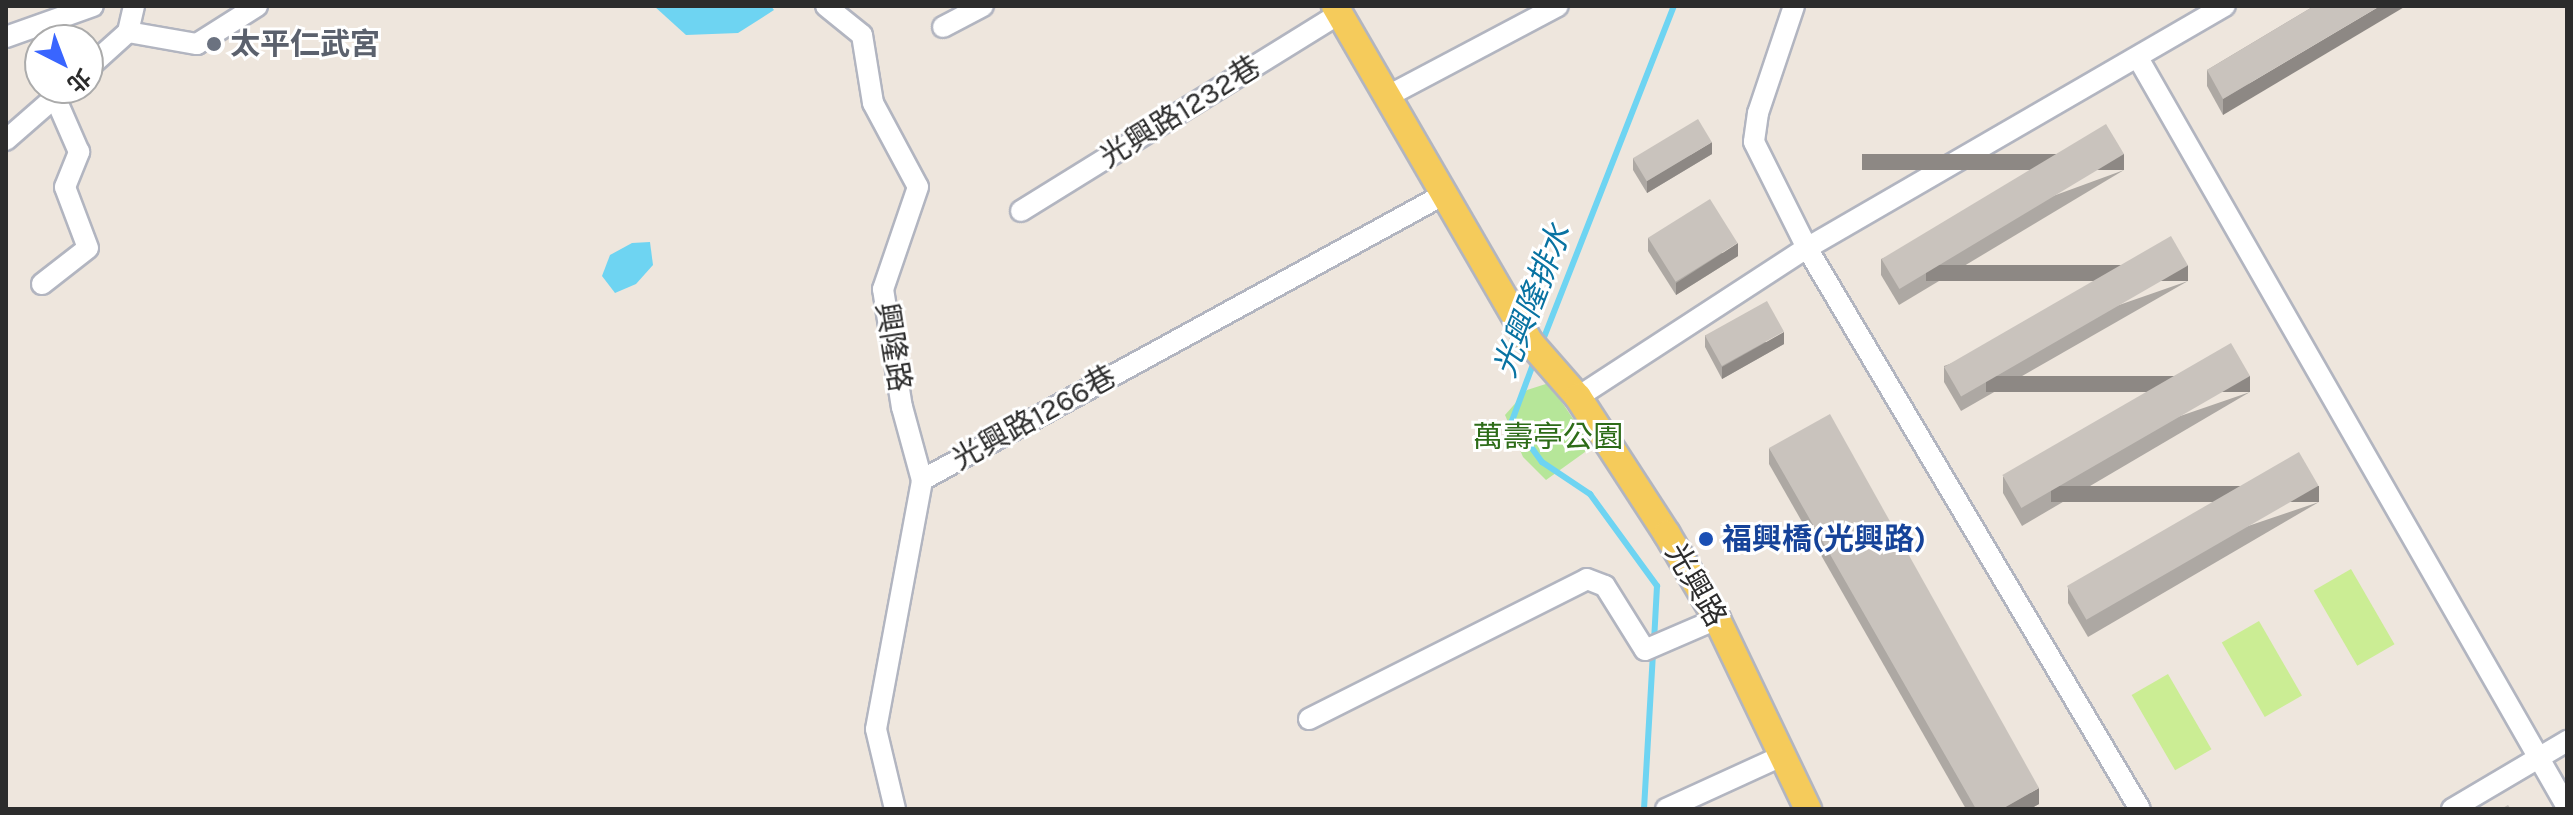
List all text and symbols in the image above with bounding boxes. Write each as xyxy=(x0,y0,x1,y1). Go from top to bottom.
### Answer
north arrow xyxy=(24,24,104,104)
place label: 太平仁武宮 xyxy=(230,26,380,62)
marker: 太平仁武宮 xyxy=(205,35,223,53)
street label: 光興路1232巷 xyxy=(1093,48,1267,176)
text: 北 xyxy=(62,63,96,97)
water label: 光興隆排水 xyxy=(1486,219,1580,383)
street label: 興隆路 xyxy=(868,300,918,394)
street label: 光興路1266巷 xyxy=(946,358,1122,478)
park label: 萬壽亭公園 xyxy=(1473,419,1623,455)
place label: 福興橋(光興路) xyxy=(1722,521,1926,557)
marker: 福興橋(光興路) xyxy=(1697,530,1715,548)
street label: 光興路 xyxy=(1658,537,1734,633)

